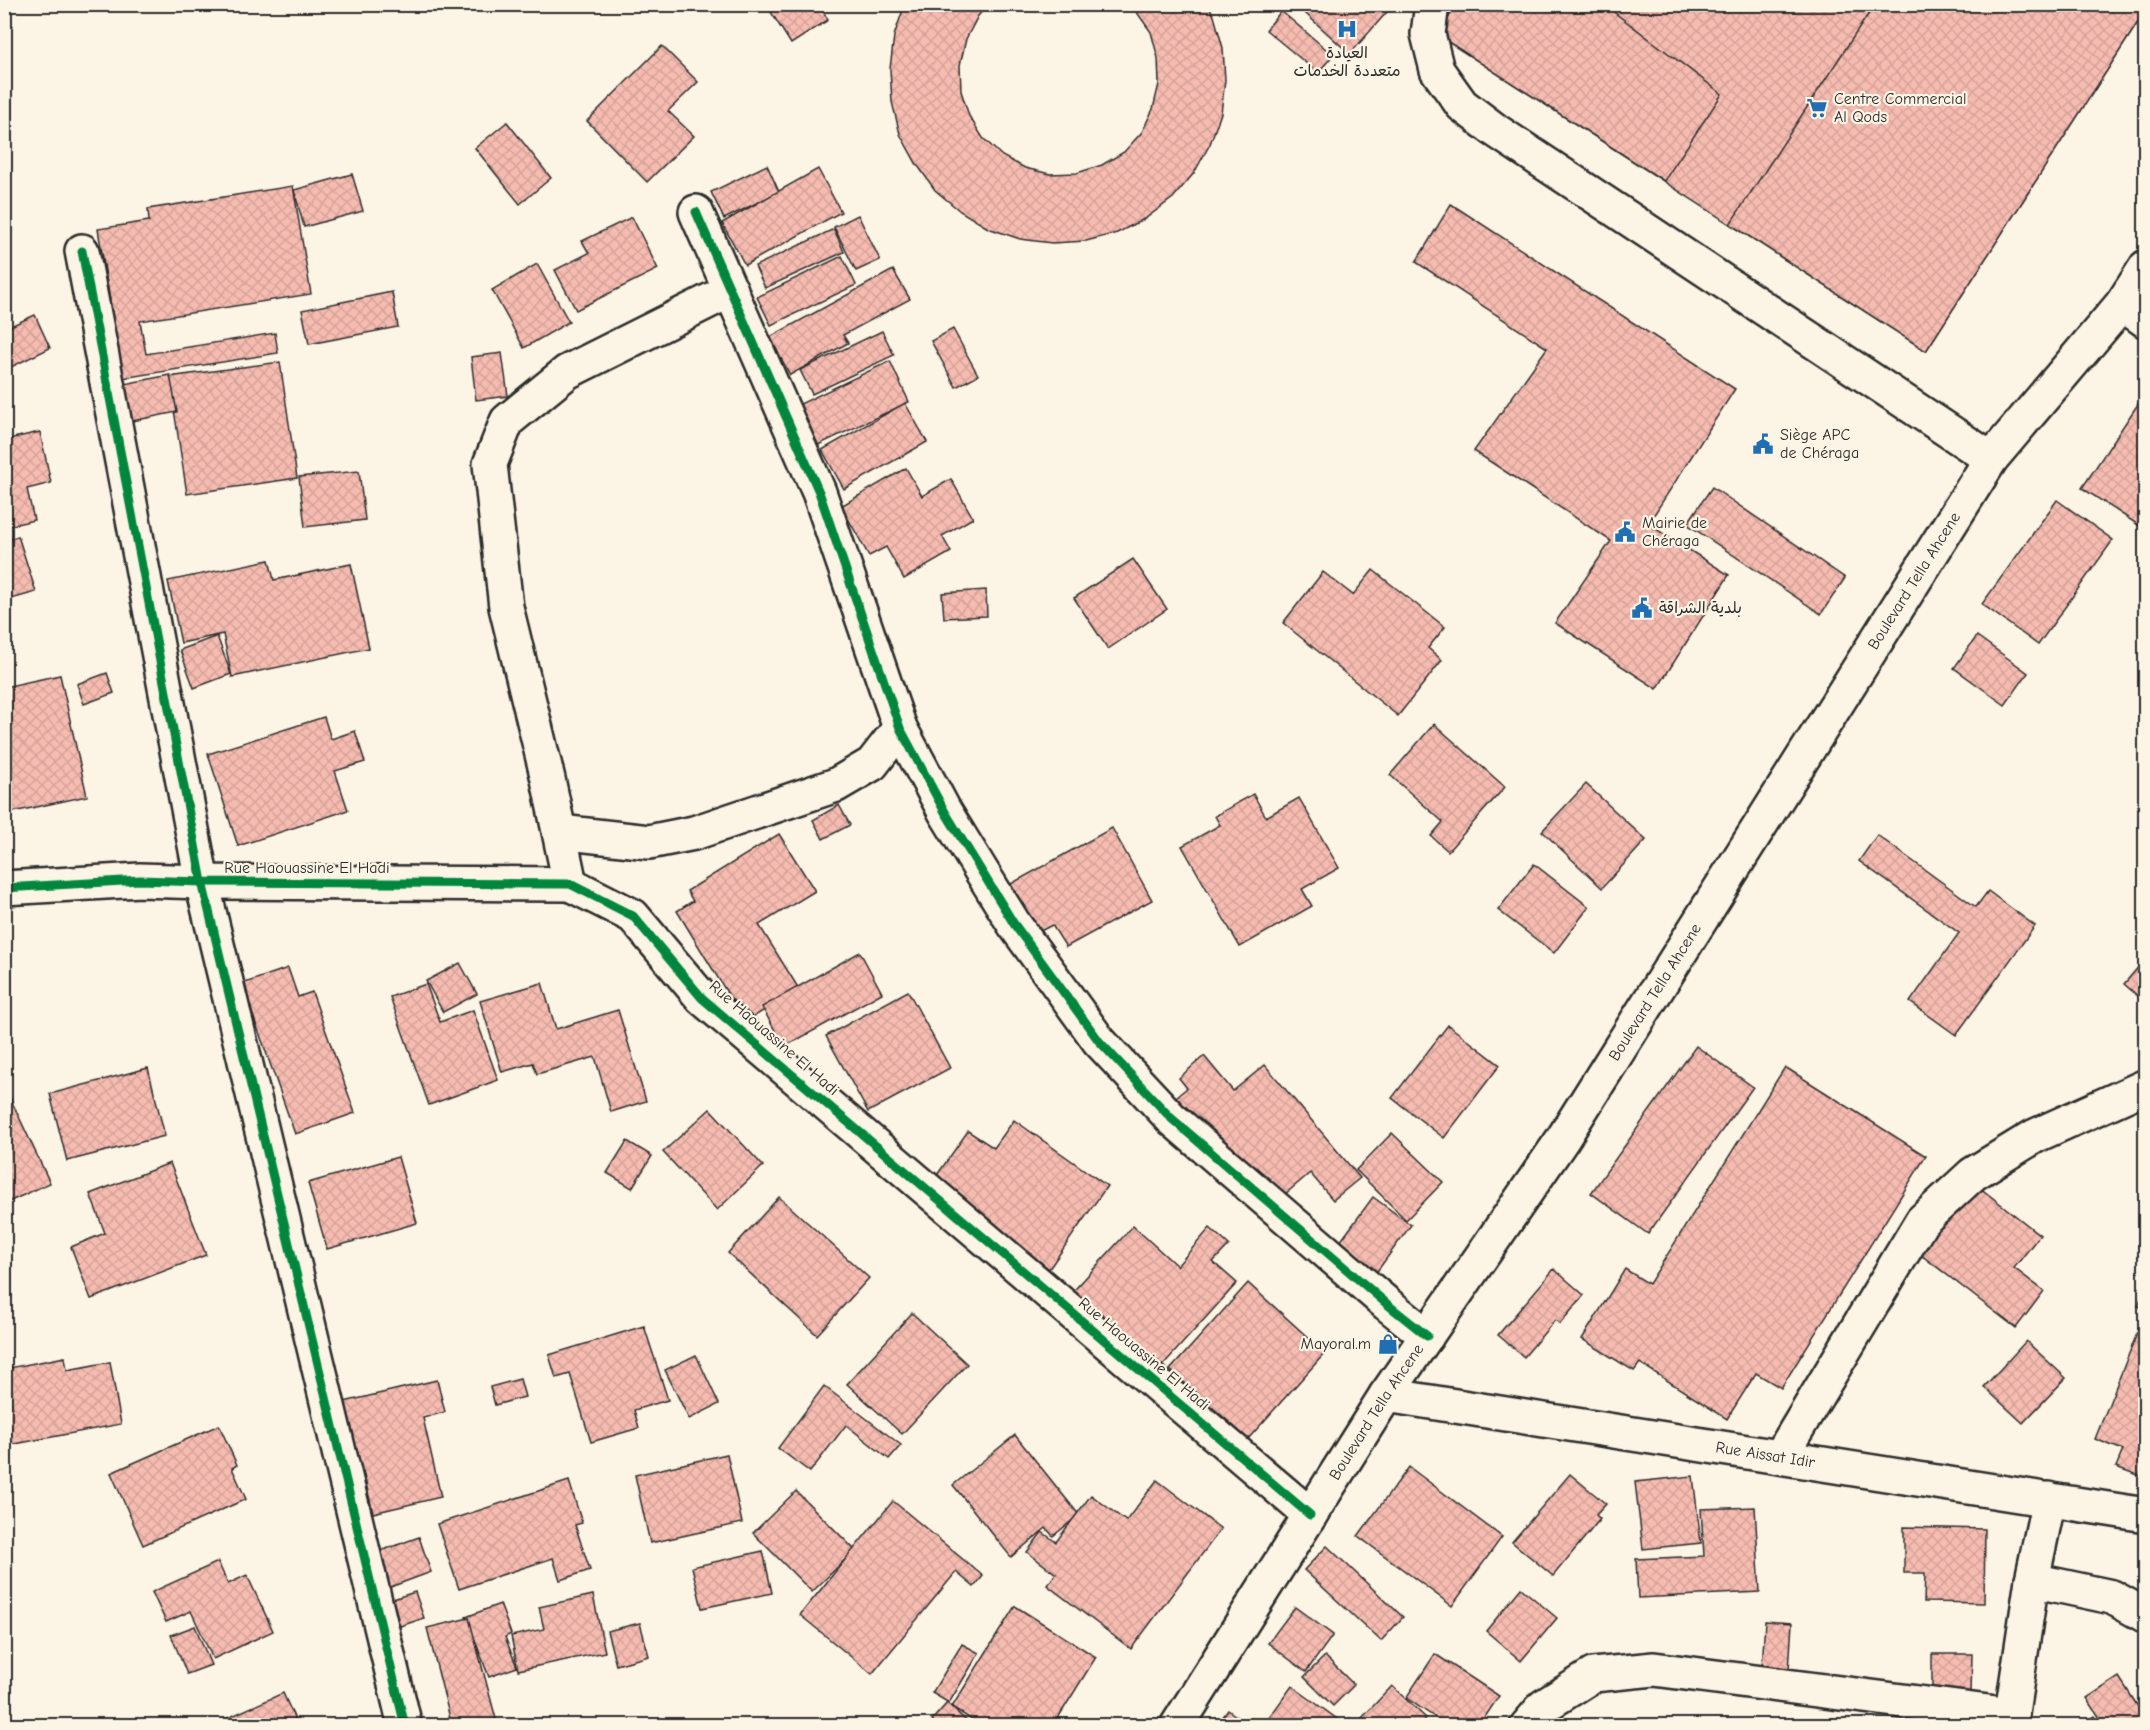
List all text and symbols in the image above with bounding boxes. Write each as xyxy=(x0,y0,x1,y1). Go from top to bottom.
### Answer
hospital icon: العيادة متعددة الخدمات xyxy=(1335,17,1359,41)
place label: العيادة متعددة الخدمات xyxy=(1293,44,1401,80)
place label: Centre Commercial Al Qods xyxy=(1834,90,1966,126)
supermarket icon: Centre Commercial Al Qods xyxy=(1805,96,1829,120)
place label: Siège APC de Chéraga xyxy=(1780,426,1859,462)
public building icon: Siège APC de Chéraga xyxy=(1751,432,1775,456)
street label: Boulevard Tella Ahcene xyxy=(1864,509,1964,653)
place label: Mairie de Chéraga xyxy=(1642,514,1707,550)
public building icon: Mairie de Chéraga xyxy=(1613,520,1637,544)
public building icon: بلدية الشراقة xyxy=(1630,596,1654,620)
place label: بلدية الشراقة xyxy=(1659,599,1742,617)
street label: Rue Haouassine El Hadi xyxy=(224,859,390,877)
street label: Boulevard Tella Ahcene xyxy=(1605,920,1705,1064)
street label: Rue Haouassine El Hadi xyxy=(706,977,842,1099)
street label: Rue Haouassine El Hadi xyxy=(1075,1294,1213,1414)
shop icon: Mayoral.m xyxy=(1376,1332,1400,1356)
place label: Mayoral.m xyxy=(1300,1335,1371,1353)
street label: Boulevard Tella Ahcene xyxy=(1326,1341,1427,1483)
street label: Rue Aissat Idir xyxy=(1714,1438,1817,1472)

